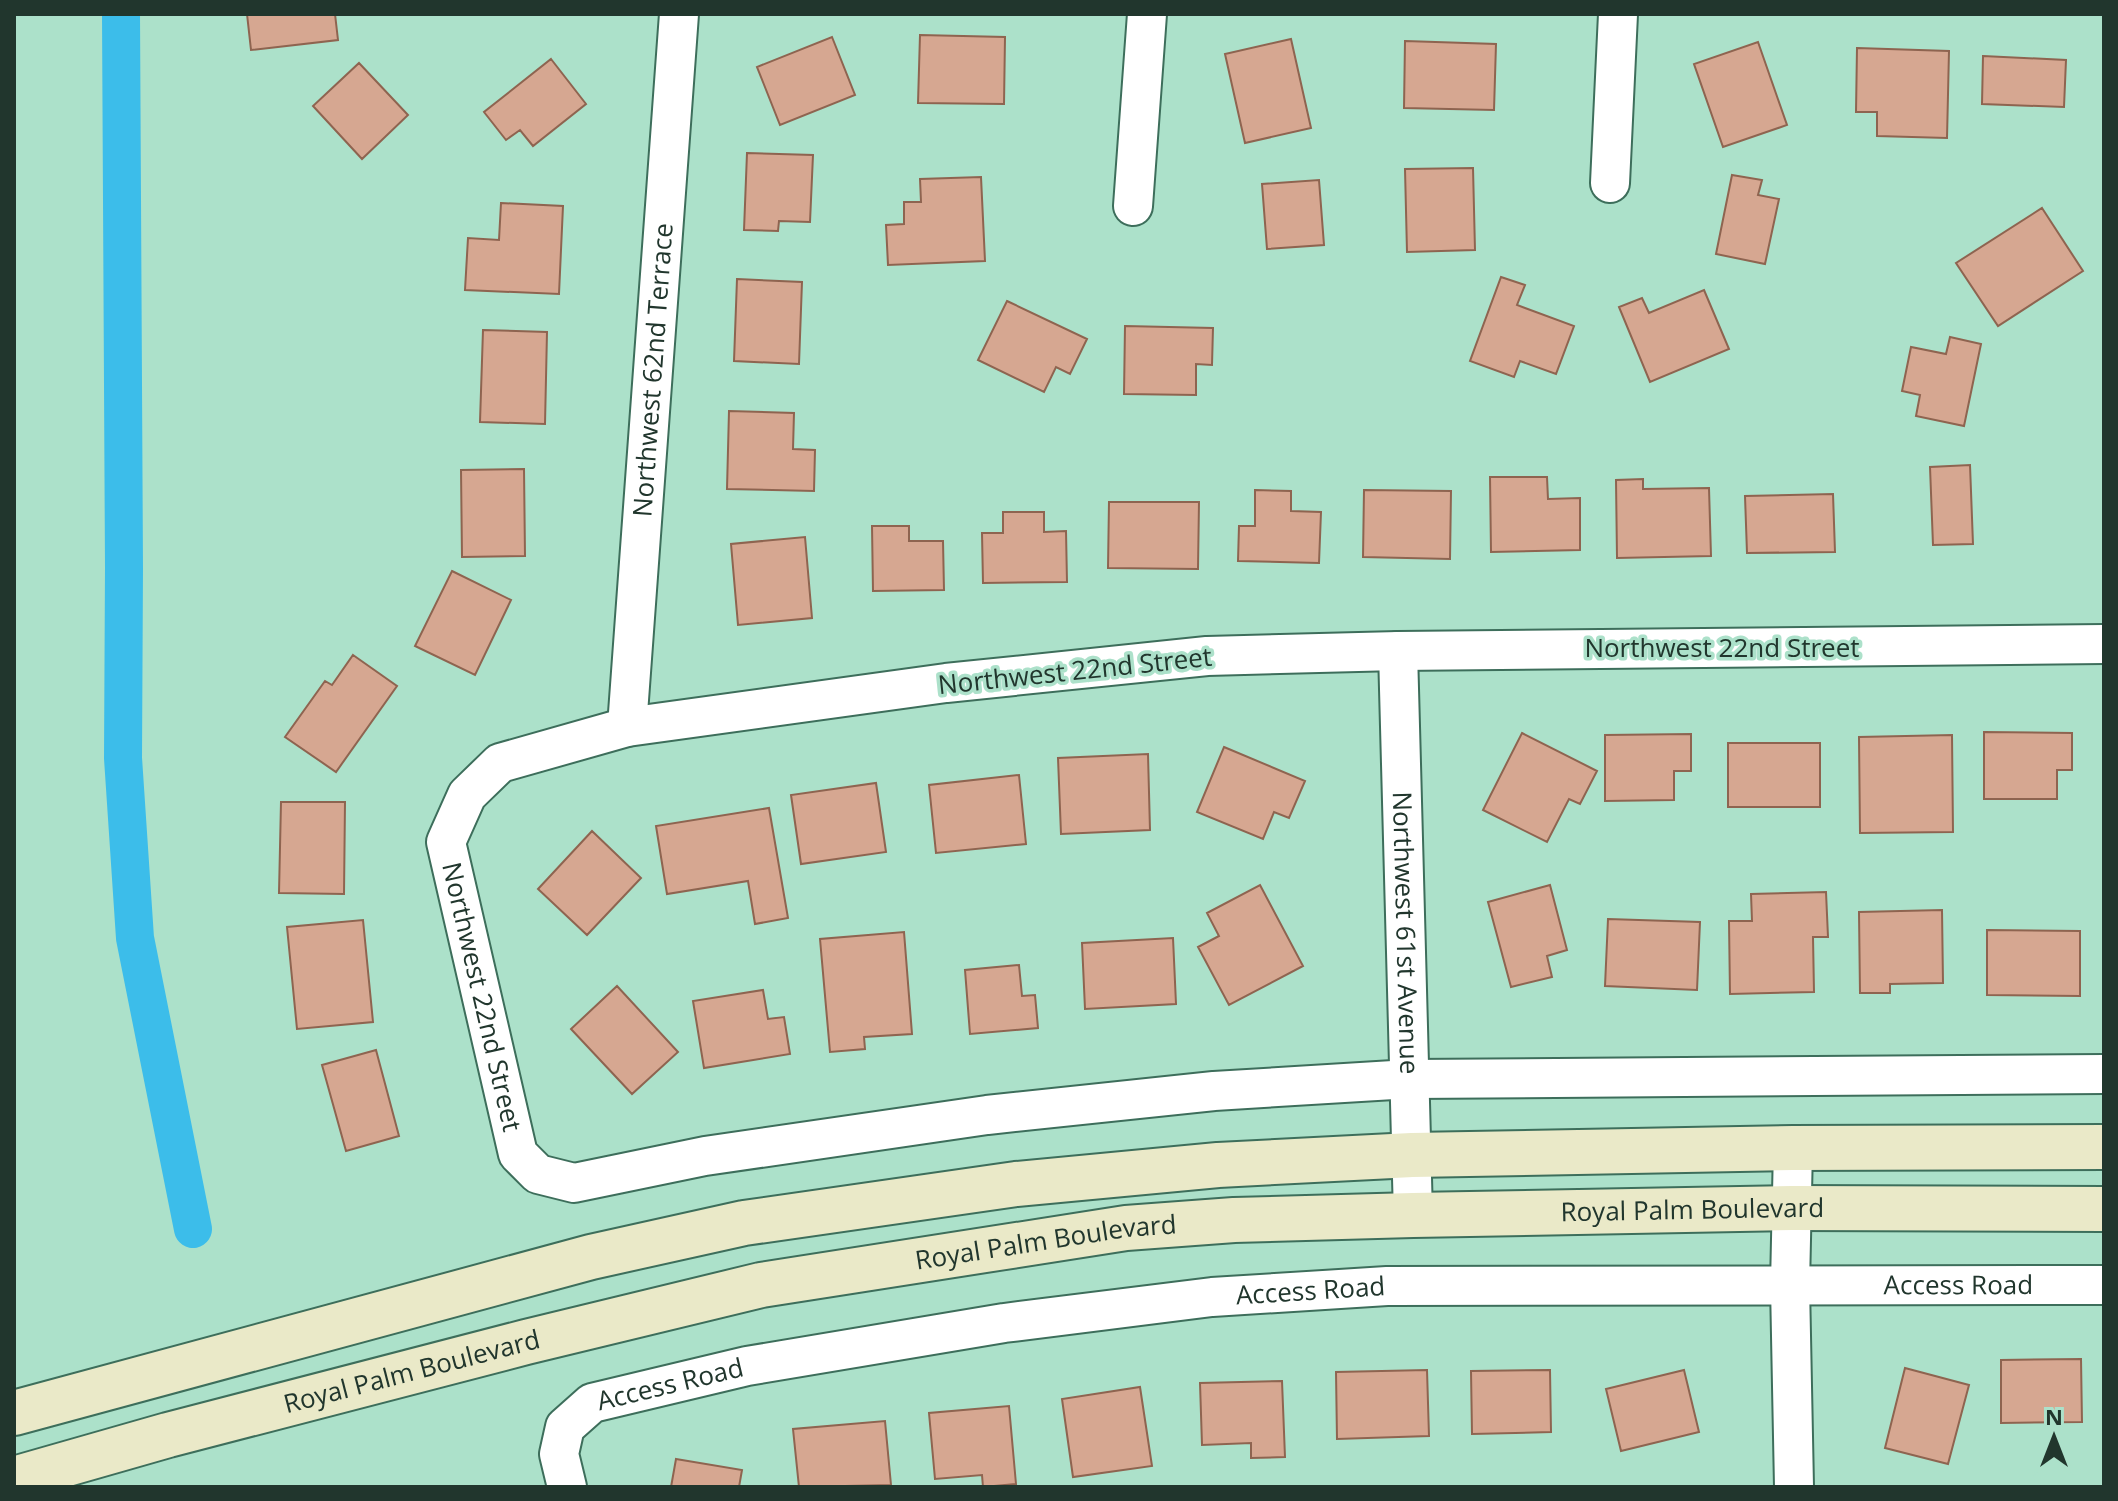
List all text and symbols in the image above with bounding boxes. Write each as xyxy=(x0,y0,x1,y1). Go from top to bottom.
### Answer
street label: Northwest 62nd Terrace xyxy=(623,222,681,518)
street label: Northwest 22nd Street xyxy=(1584,629,1860,665)
street label: Northwest 22nd Street xyxy=(936,638,1214,702)
street label: Northwest 61st Avenue xyxy=(1385,791,1428,1075)
street label: Northwest 22nd Street xyxy=(434,859,531,1135)
street label: Royal Palm Boulevard xyxy=(1560,1189,1824,1229)
street label: Royal Palm Boulevard xyxy=(913,1205,1178,1278)
street label: Access Road xyxy=(1884,1266,2033,1302)
street label: Access Road xyxy=(1235,1267,1386,1312)
street label: Royal Palm Boulevard xyxy=(279,1320,543,1421)
street label: Access Road xyxy=(593,1349,747,1418)
north arrow xyxy=(2014,1397,2094,1477)
text: N xyxy=(2045,1401,2063,1431)

